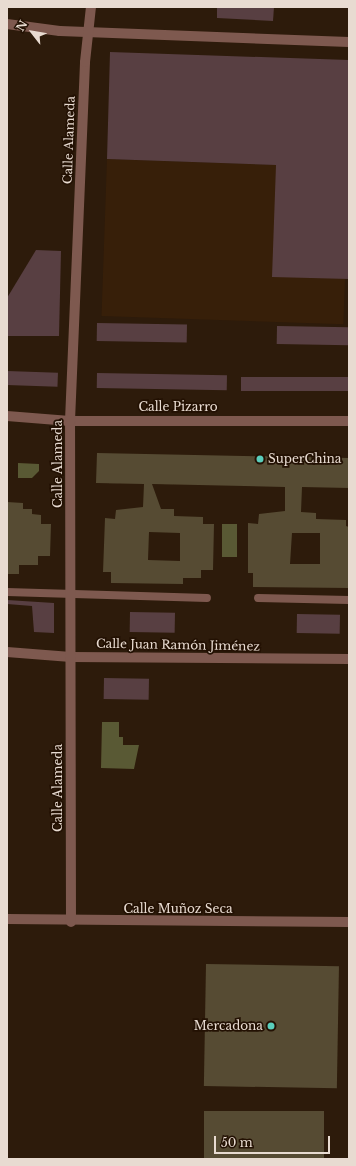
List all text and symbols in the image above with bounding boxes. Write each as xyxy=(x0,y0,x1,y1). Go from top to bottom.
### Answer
north arrow xyxy=(12,12,52,52)
text: N xyxy=(13,18,30,34)
street label: Calle Alameda xyxy=(60,95,78,185)
street label: Calle Pizarro xyxy=(138,400,218,414)
street label: Calle Alameda xyxy=(51,420,65,508)
place label: SuperChina xyxy=(268,452,341,466)
marker: SuperChina xyxy=(255,454,265,464)
street label: Calle Juan Ramón Jiménez xyxy=(96,636,260,654)
street label: Calle Alameda xyxy=(51,744,65,832)
street label: Calle Muñoz Seca xyxy=(123,902,233,916)
place label: Mercadona xyxy=(194,1019,263,1033)
marker: Mercadona xyxy=(266,1021,276,1031)
scale bar xyxy=(216,1128,332,1154)
text: 50 m xyxy=(221,1135,253,1150)

